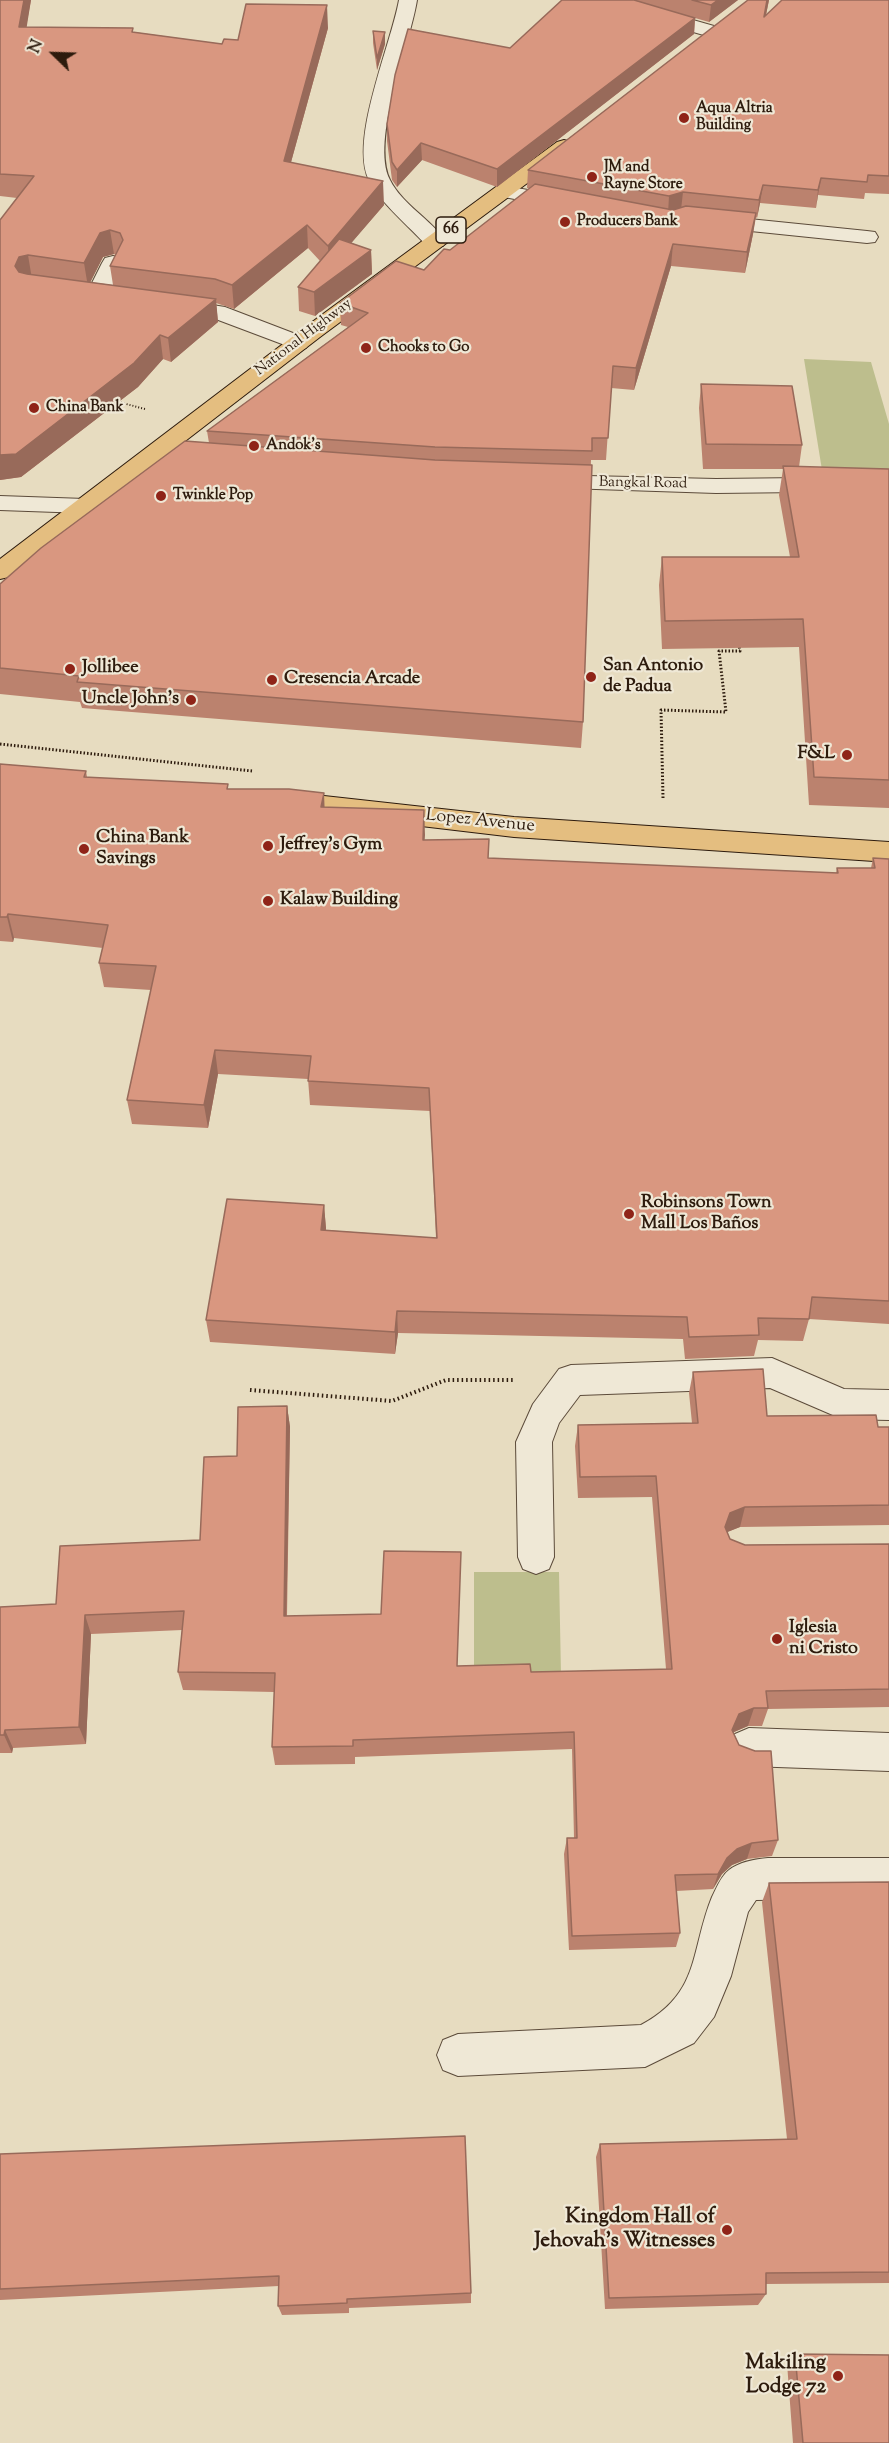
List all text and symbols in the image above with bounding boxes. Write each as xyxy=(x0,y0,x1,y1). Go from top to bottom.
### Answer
north arrow xyxy=(24,24,84,84)
text: N xyxy=(24,36,50,57)
place label: Aqua Altria Building xyxy=(696,100,773,135)
marker: Aqua Altria Building xyxy=(677,111,691,125)
place label: JM and Rayne Store xyxy=(604,159,683,194)
marker: JM and Rayne Store xyxy=(585,170,599,184)
place label: Producers Bank xyxy=(577,213,678,231)
marker: Producers Bank xyxy=(558,215,572,229)
road number: 66 xyxy=(436,217,466,243)
street label: National Highway xyxy=(252,296,356,380)
place label: Chooks to Go xyxy=(378,339,469,357)
marker: Chooks to Go xyxy=(359,341,373,355)
place label: China Bank xyxy=(46,399,124,417)
marker: China Bank xyxy=(27,401,41,415)
place label: Andok's xyxy=(266,437,321,455)
marker: Andok's xyxy=(247,439,261,453)
street label: Bangkal Road xyxy=(599,474,687,494)
place label: Twinkle Pop xyxy=(173,487,253,505)
marker: Twinkle Pop xyxy=(154,489,168,503)
place label: San Antonio de Padua xyxy=(603,656,703,698)
place label: Jollibee xyxy=(82,658,139,680)
marker: Jollibee xyxy=(63,662,77,676)
place label: Cresencia Arcade xyxy=(284,669,420,691)
marker: San Antonio de Padua xyxy=(584,670,598,684)
marker: Cresencia Arcade xyxy=(265,673,279,687)
place label: Uncle John's xyxy=(82,689,179,711)
marker: Uncle John's xyxy=(184,693,198,707)
place label: F&L xyxy=(797,744,835,766)
marker: F&L xyxy=(840,748,854,762)
street label: Lopez Avenue xyxy=(424,806,536,838)
place label: China Bank Savings xyxy=(96,828,189,870)
place label: Jeffrey's Gym xyxy=(280,835,382,857)
marker: Jeffrey's Gym xyxy=(261,839,275,853)
marker: China Bank Savings xyxy=(77,842,91,856)
place label: Kalaw Building xyxy=(280,890,398,912)
marker: Kalaw Building xyxy=(261,894,275,908)
place label: Robinsons Town Mall Los Baños xyxy=(641,1193,772,1236)
marker: Robinsons Town Mall Los Baños xyxy=(622,1207,636,1221)
place label: Iglesia ni Cristo xyxy=(789,1618,858,1660)
marker: Iglesia ni Cristo xyxy=(770,1632,784,1646)
place label: Kingdom Hall of Jehovah's Witnesses xyxy=(534,2205,715,2255)
marker: Kingdom Hall of Jehovah's Witnesses xyxy=(720,2223,734,2237)
place label: Makiling Lodge 72 xyxy=(745,2351,826,2401)
marker: Makiling Lodge 72 xyxy=(831,2369,845,2383)

